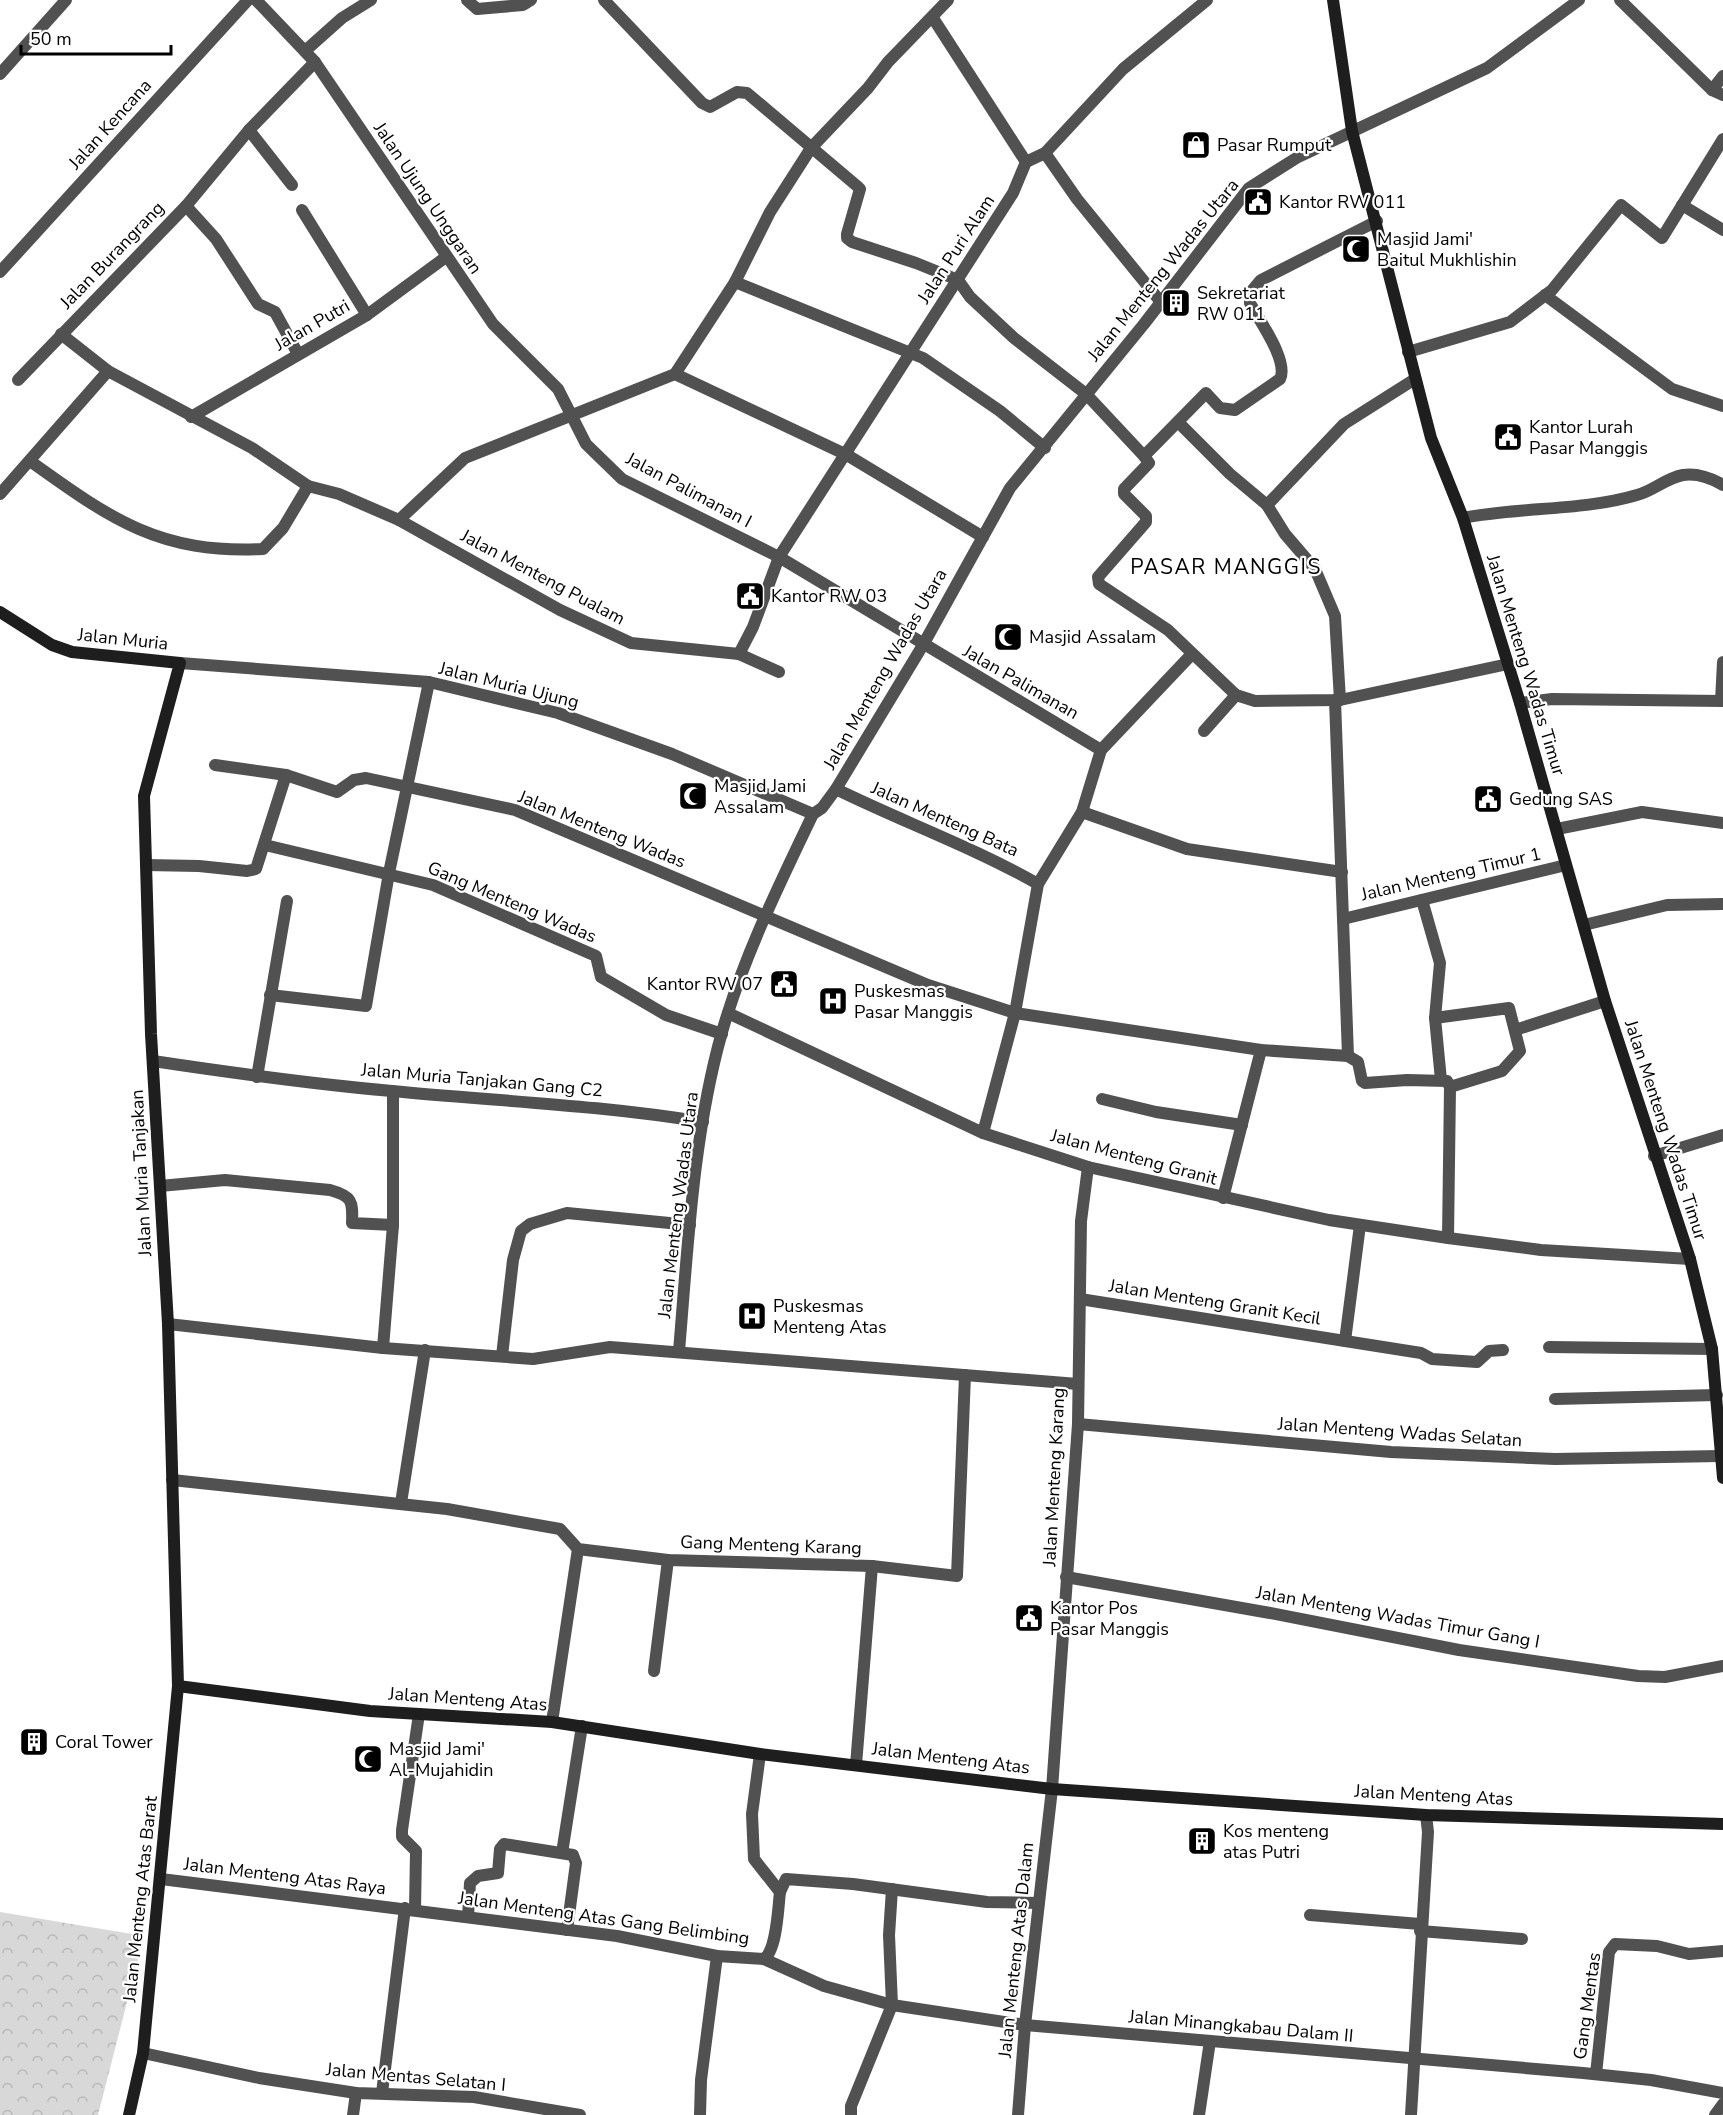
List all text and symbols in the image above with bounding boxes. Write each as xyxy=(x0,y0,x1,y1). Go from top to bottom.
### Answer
scale bar xyxy=(21,18,171,56)
text: 50 m xyxy=(30,27,72,51)
street label: Jalan Kencana xyxy=(62,74,157,175)
street label: Jalan Ujung Unggaran xyxy=(368,117,488,279)
shop icon: Pasar Rumput xyxy=(1180,129,1212,161)
place label: Pasar Rumput xyxy=(1217,133,1332,157)
street label: Jalan Menteng Wadas Utara xyxy=(1081,174,1244,367)
public building icon: Kantor RW 011 xyxy=(1242,186,1274,218)
street label: Jalan Puri Alam xyxy=(911,190,1000,309)
place label: Kantor RW 011 xyxy=(1279,190,1406,214)
street label: Jalan Burangrang xyxy=(54,196,169,315)
place label: Masjid Jami' Baitul Mukhlishin xyxy=(1377,227,1517,272)
mosque icon: Masjid Jami' Baitul Mukhlishin xyxy=(1340,233,1372,265)
place label: Sekretariat RW 011 xyxy=(1197,281,1286,326)
building icon: Sekretariat RW 011 xyxy=(1160,287,1192,319)
street label: Jalan Putri xyxy=(269,294,354,357)
place label: Kantor Lurah Pasar Manggis xyxy=(1529,415,1648,460)
public building icon: Kantor Lurah Pasar Manggis xyxy=(1492,421,1524,453)
street label: Jalan Palimanan I xyxy=(621,446,756,533)
street label: Jalan Menteng Pualam xyxy=(456,523,629,630)
street label: Jalan Menteng Wadas Timur xyxy=(1481,551,1571,779)
district label: PASAR MANGGIS xyxy=(1130,553,1322,581)
street label: Jalan Menteng Wadas Utara xyxy=(817,564,952,775)
public building icon: Kantor RW 03 xyxy=(734,580,766,612)
place label: Kantor RW 03 xyxy=(771,584,887,608)
mosque icon: Masjid Assalam xyxy=(992,621,1024,653)
street label: Jalan Muria xyxy=(76,622,169,656)
place label: Masjid Assalam xyxy=(1029,625,1156,649)
street label: Jalan Palimanan xyxy=(958,639,1083,725)
street label: Jalan Muria Ujung xyxy=(435,656,582,714)
place label: Masjid Jami Assalam xyxy=(714,774,806,819)
street label: Jalan Menteng Bata xyxy=(867,775,1023,862)
mosque icon: Masjid Jami Assalam xyxy=(677,780,709,812)
public building icon: Gedung SAS xyxy=(1472,783,1504,815)
street label: Jalan Menteng Wadas xyxy=(514,784,689,874)
place label: Gedung SAS xyxy=(1509,787,1613,811)
street label: Jalan Menteng Timur 1 xyxy=(1358,842,1543,907)
street label: Gang Menteng Wadas xyxy=(424,856,600,948)
public building icon: Kantor RW 07 xyxy=(768,968,800,1000)
place label: Kantor RW 07 xyxy=(647,972,763,996)
place label: Puskesmas Pasar Manggis xyxy=(854,979,973,1024)
hospital icon: Puskesmas Pasar Manggis xyxy=(817,985,849,1017)
street label: Jalan Menteng Wadas Timur xyxy=(1619,1016,1713,1244)
street label: Jalan Muria Tanjakan Gang C2 xyxy=(359,1057,604,1103)
street label: Jalan Muria Tanjakan xyxy=(125,1089,157,1258)
street label: Jalan Menteng Wadas Utara xyxy=(652,1090,704,1321)
street label: Jalan Menteng Granit xyxy=(1047,1123,1220,1191)
street label: Jalan Menteng Granit Kecil xyxy=(1106,1273,1323,1331)
place label: Puskesmas Menteng Atas xyxy=(773,1294,887,1339)
hospital icon: Puskesmas Menteng Atas xyxy=(736,1300,768,1332)
street label: Jalan Menteng Karang xyxy=(1037,1387,1071,1568)
street label: Jalan Menteng Wadas Selatan xyxy=(1276,1411,1523,1453)
street label: Gang Menteng Karang xyxy=(680,1530,862,1560)
street label: Jalan Menteng Wadas Timur Gang I xyxy=(1253,1580,1542,1654)
place label: Kantor Pos Pasar Manggis xyxy=(1050,1596,1169,1641)
public building icon: Kantor Pos Pasar Manggis xyxy=(1013,1602,1045,1634)
street label: Jalan Menteng Atas xyxy=(387,1681,548,1717)
building icon: Coral Tower xyxy=(18,1726,50,1758)
place label: Coral Tower xyxy=(55,1730,153,1754)
street label: Jalan Menteng Atas xyxy=(870,1736,1031,1780)
place label: Masjid Jami' Al-Mujahidin xyxy=(389,1737,494,1782)
mosque icon: Masjid Jami' Al-Mujahidin xyxy=(352,1743,384,1775)
street label: Jalan Menteng Atas xyxy=(1353,1779,1514,1811)
street label: Jalan Menteng Atas Barat xyxy=(117,1794,163,2004)
place label: Kos menteng atas Putri xyxy=(1223,1819,1329,1864)
building icon: Kos menteng atas Putri xyxy=(1186,1825,1218,1857)
street label: Jalan Menteng Atas Dalam xyxy=(993,1841,1039,2060)
street label: Jalan Menteng Atas Raya xyxy=(182,1852,387,1900)
street label: Jalan Menteng Atas Gang Belimbing xyxy=(456,1886,751,1950)
street label: Gang Mentas xyxy=(1568,1951,1606,2061)
street label: Jalan Minangkabau Dalam II xyxy=(1127,2004,1354,2048)
street label: Jalan Mentas Selatan I xyxy=(324,2057,507,2097)

